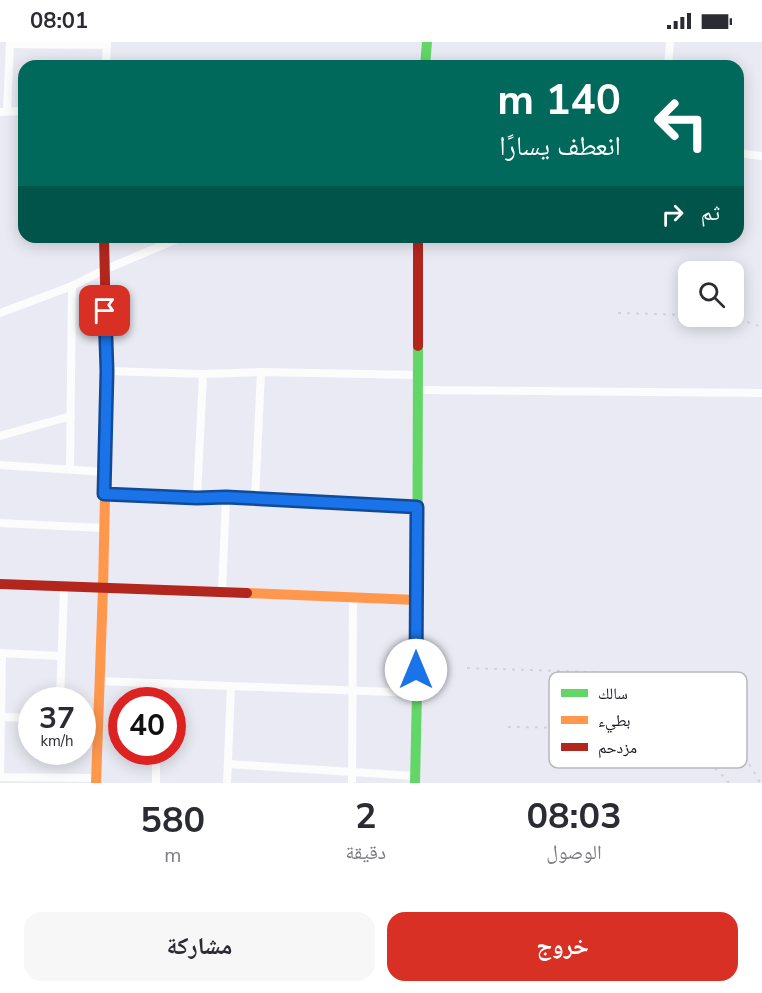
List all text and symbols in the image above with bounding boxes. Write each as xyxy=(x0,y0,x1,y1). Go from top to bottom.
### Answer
text: 08:01 xyxy=(30,6,88,36)
text: 140 m xyxy=(497,72,621,129)
icon: left xyxy=(642,84,720,162)
text: انعطف يسارًا xyxy=(499,128,621,165)
icon: right xyxy=(656,198,689,231)
text: ثم xyxy=(701,198,720,228)
map controls xyxy=(678,261,744,327)
button: search xyxy=(678,261,744,327)
pin xyxy=(79,285,130,336)
icon: arrive xyxy=(88,294,121,327)
position arrow xyxy=(384,638,448,702)
legend xyxy=(549,672,747,768)
text: سالك xyxy=(598,683,628,705)
speed limit sign: 40 xyxy=(108,687,186,765)
text: 37 xyxy=(39,698,75,739)
text: بطيء xyxy=(598,710,630,733)
text: km/h xyxy=(40,731,74,751)
text: مزدحم xyxy=(598,737,637,759)
text: 2 xyxy=(355,792,377,841)
text: 08:03 xyxy=(526,792,622,841)
text: 580 xyxy=(140,796,205,845)
text: دقيقة xyxy=(345,839,386,866)
text: الوصول xyxy=(546,839,602,866)
text: m xyxy=(164,842,181,869)
button: مشاركة xyxy=(24,912,375,981)
button: خروج xyxy=(387,912,738,981)

